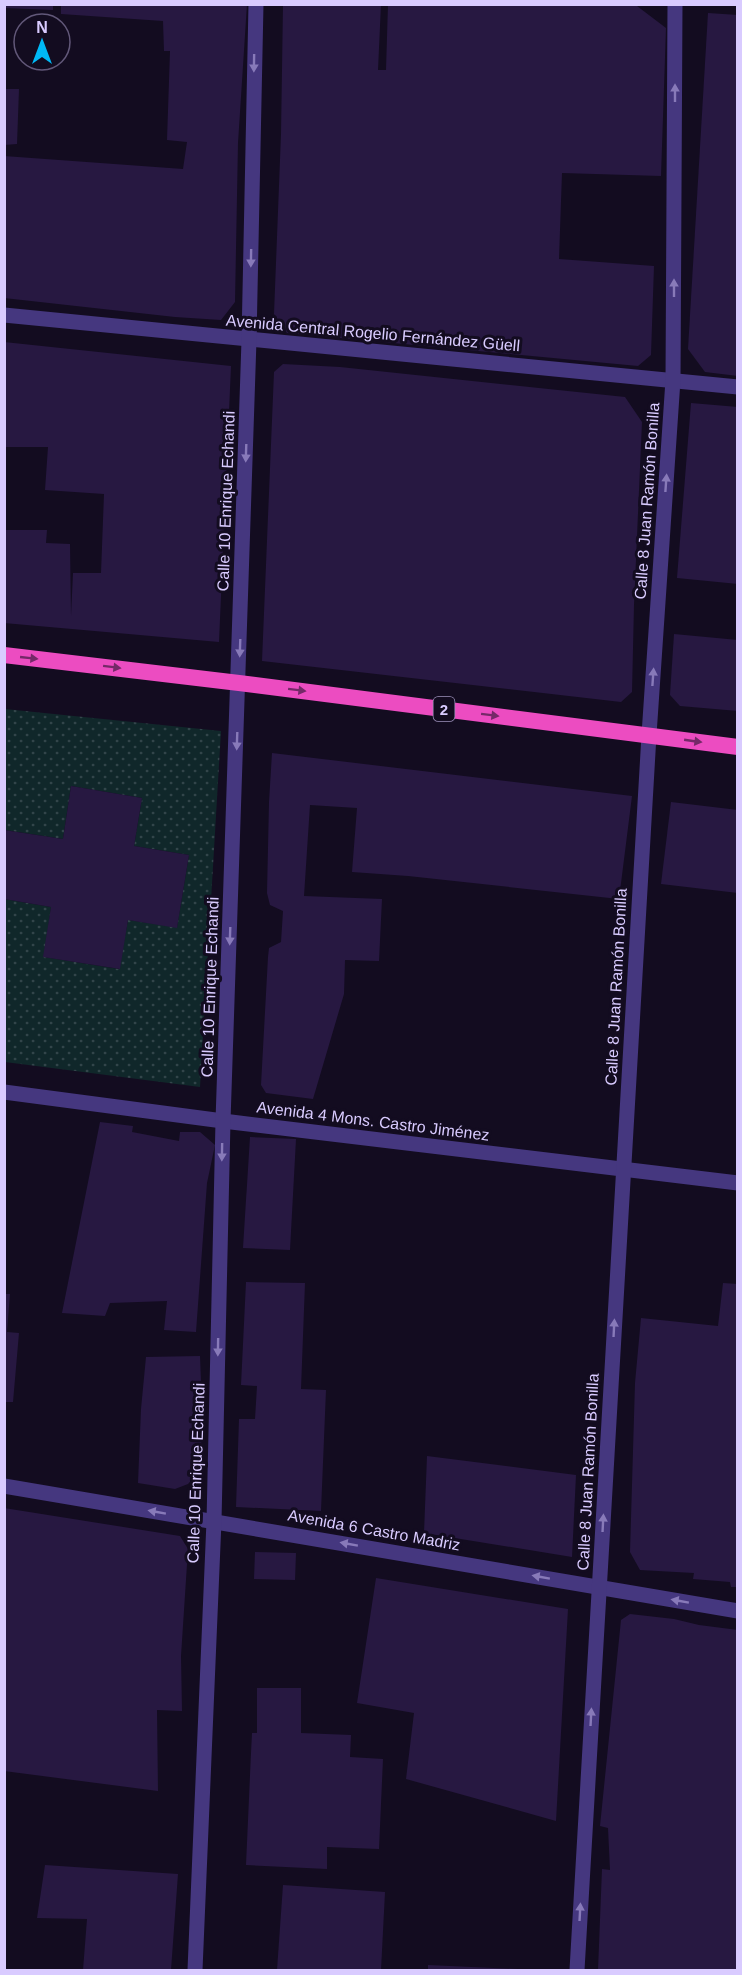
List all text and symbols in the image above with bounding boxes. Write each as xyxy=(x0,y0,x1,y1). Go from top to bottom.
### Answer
north arrow xyxy=(12,12,72,72)
text: N xyxy=(36,19,48,36)
one-way arrow xyxy=(250,53,259,72)
one-way arrow xyxy=(670,83,680,102)
one-way arrow xyxy=(246,248,255,267)
one-way arrow xyxy=(669,278,679,297)
street label: Avenida Central Rogelio Fernández Güell xyxy=(225,312,521,354)
street label: Calle 8 Juan Ramón Bonilla xyxy=(632,402,662,600)
street label: Calle 10 Enrique Echandi xyxy=(214,410,238,592)
one-way arrow xyxy=(241,443,250,462)
one-way arrow xyxy=(661,473,671,492)
one-way arrow xyxy=(235,638,245,657)
one-way arrow xyxy=(20,653,39,663)
one-way arrow xyxy=(103,663,122,672)
one-way arrow xyxy=(648,668,657,687)
one-way arrow xyxy=(288,685,307,695)
road number: 2 xyxy=(434,697,454,721)
one-way arrow xyxy=(481,710,500,719)
one-way arrow xyxy=(232,732,241,751)
one-way arrow xyxy=(684,737,703,746)
street label: Calle 8 Juan Ramón Bonilla xyxy=(602,888,630,1086)
street label: Calle 10 Enrique Echandi xyxy=(198,896,222,1078)
one-way arrow xyxy=(225,926,234,945)
street label: Avenida 4 Mons. Castro Jiménez xyxy=(256,1098,490,1144)
one-way arrow xyxy=(218,1142,227,1161)
one-way arrow xyxy=(609,1319,619,1338)
one-way arrow xyxy=(213,1337,222,1356)
street label: Calle 8 Juan Ramón Bonilla xyxy=(574,1373,602,1571)
street label: Calle 10 Enrique Echandi xyxy=(184,1382,208,1564)
street label: Avenida 6 Castro Madriz xyxy=(286,1506,462,1554)
one-way arrow xyxy=(147,1507,166,1516)
one-way arrow xyxy=(598,1513,607,1532)
one-way arrow xyxy=(340,1539,359,1548)
one-way arrow xyxy=(532,1572,551,1581)
one-way arrow xyxy=(670,1596,689,1605)
one-way arrow xyxy=(587,1708,596,1727)
one-way arrow xyxy=(575,1903,585,1922)

